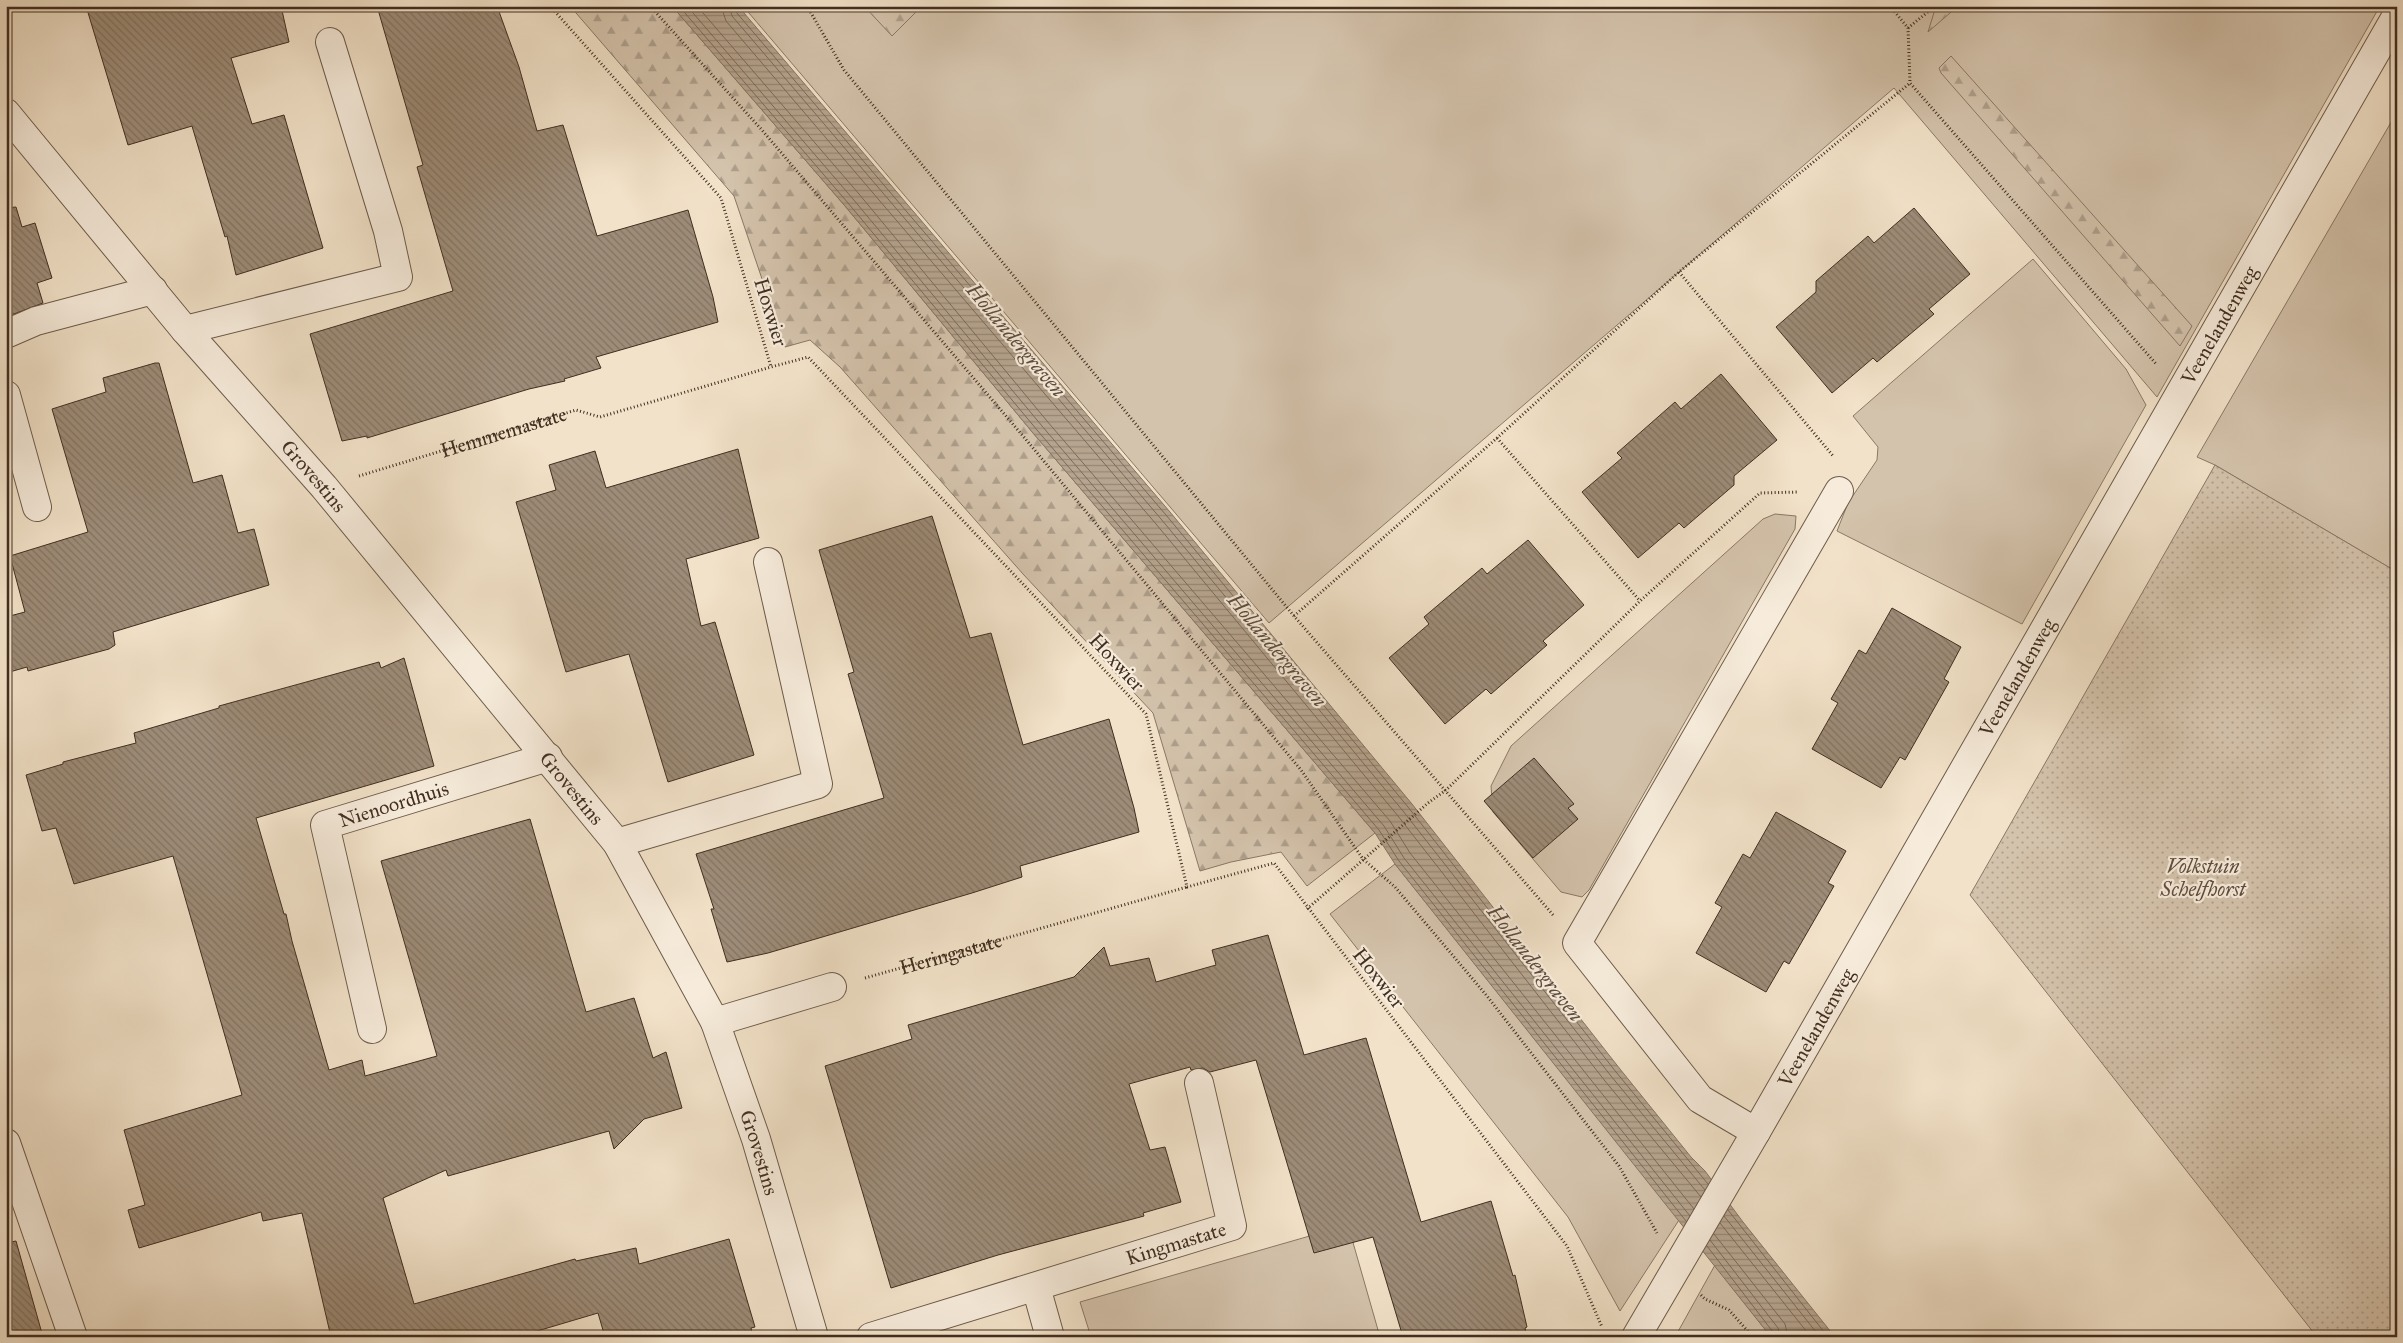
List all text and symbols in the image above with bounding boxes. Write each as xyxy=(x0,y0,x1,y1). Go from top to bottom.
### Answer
street label: Veenelandenweg xyxy=(2175,261,2264,389)
street label: Hoxwier xyxy=(749,275,793,350)
water label: Hollandergraven xyxy=(960,277,1071,403)
street label: Hemmemastate xyxy=(437,402,570,463)
street label: Grovestins xyxy=(276,435,352,517)
water label: Hollandergraven xyxy=(1221,587,1332,713)
street label: Veenelandenweg xyxy=(1973,613,2062,741)
street label: Hoxwier xyxy=(1084,628,1150,696)
street label: Grovestins xyxy=(535,747,609,830)
street label: Nienoordhuis xyxy=(336,776,451,832)
park label: Volkstuin Schelfhorst xyxy=(2160,854,2247,901)
water label: Hollandergraven xyxy=(1481,898,1589,1027)
street label: Heringastate xyxy=(897,928,1005,980)
street label: Hoxwier xyxy=(1348,943,1410,1013)
street label: Veenelandenweg xyxy=(1772,963,1861,1092)
street label: Grovestins xyxy=(735,1107,784,1198)
street label: Kingmastate xyxy=(1123,1217,1229,1270)

